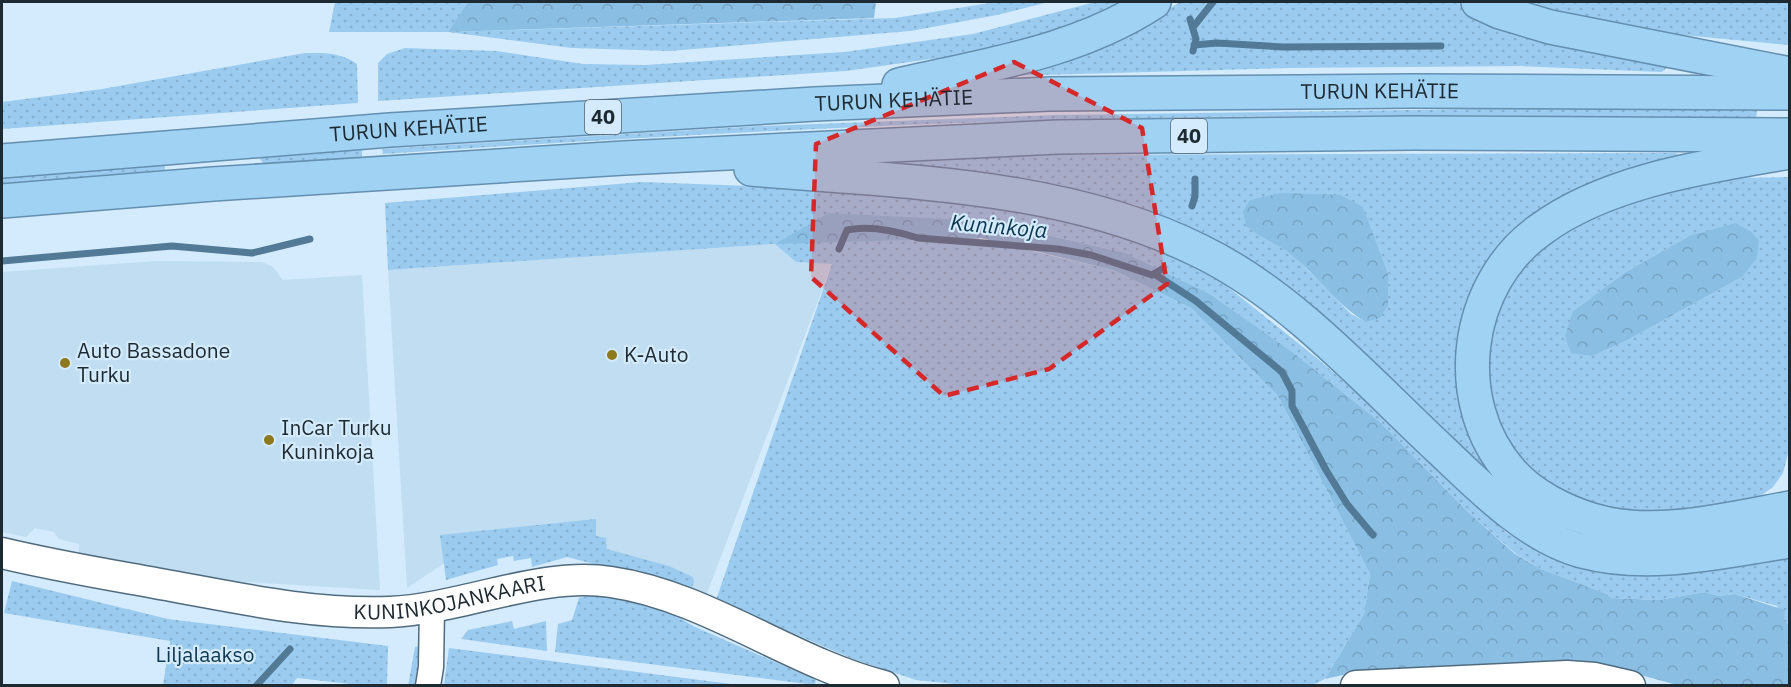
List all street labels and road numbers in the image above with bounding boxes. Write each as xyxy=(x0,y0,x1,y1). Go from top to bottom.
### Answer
street label: TURUN KEHÄTIE xyxy=(1300,76,1459,105)
street label: TURUN KEHÄTIE xyxy=(814,82,974,117)
road number: 40 xyxy=(585,100,621,134)
street label: TURUN KEHÄTIE xyxy=(328,109,489,148)
road number: 40 xyxy=(1171,119,1207,153)
street label: KUNINKOJANKAARI xyxy=(353,568,547,625)

